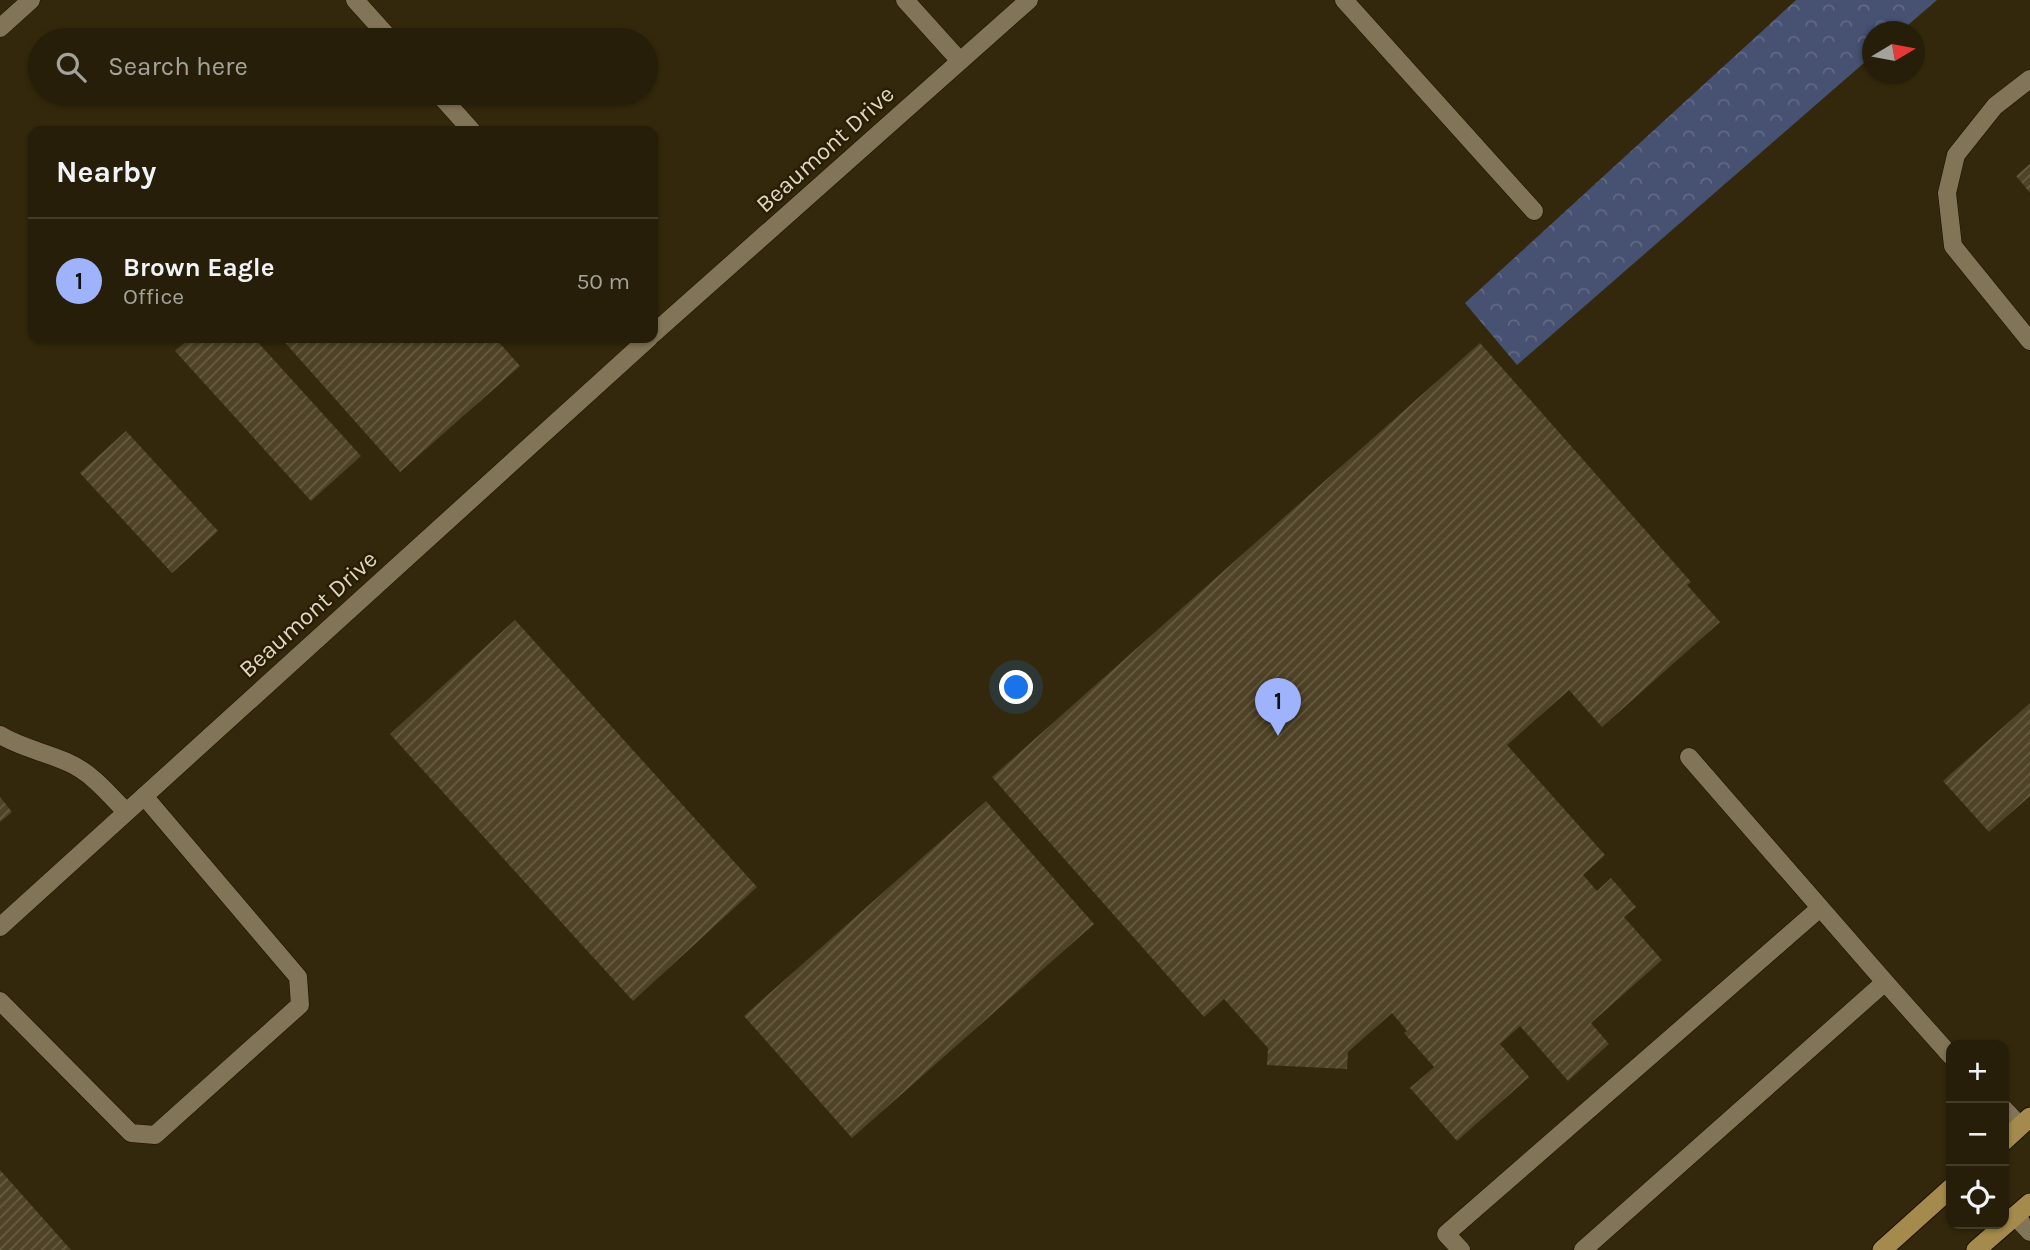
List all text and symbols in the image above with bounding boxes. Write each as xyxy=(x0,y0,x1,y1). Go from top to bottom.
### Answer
north arrow xyxy=(1862,21,1925,84)
search box xyxy=(28,28,658,105)
icon: search xyxy=(52,48,90,86)
text: Search here xyxy=(108,51,248,82)
street label: Beaumont Drive xyxy=(750,80,900,218)
text: Nearby xyxy=(56,154,156,190)
text: Brown Eagle xyxy=(123,252,275,283)
text: 1 xyxy=(75,268,83,295)
text: 50 m xyxy=(576,268,630,295)
text: Office xyxy=(123,283,184,310)
street label: Beaumont Drive xyxy=(233,545,383,683)
your location xyxy=(999,670,1033,704)
pin: 1 xyxy=(1255,678,1301,736)
map controls xyxy=(1946,1040,2009,1229)
button: + xyxy=(1946,1040,2009,1103)
button: − xyxy=(1946,1103,2009,1166)
button: locate xyxy=(1946,1166,2009,1229)

